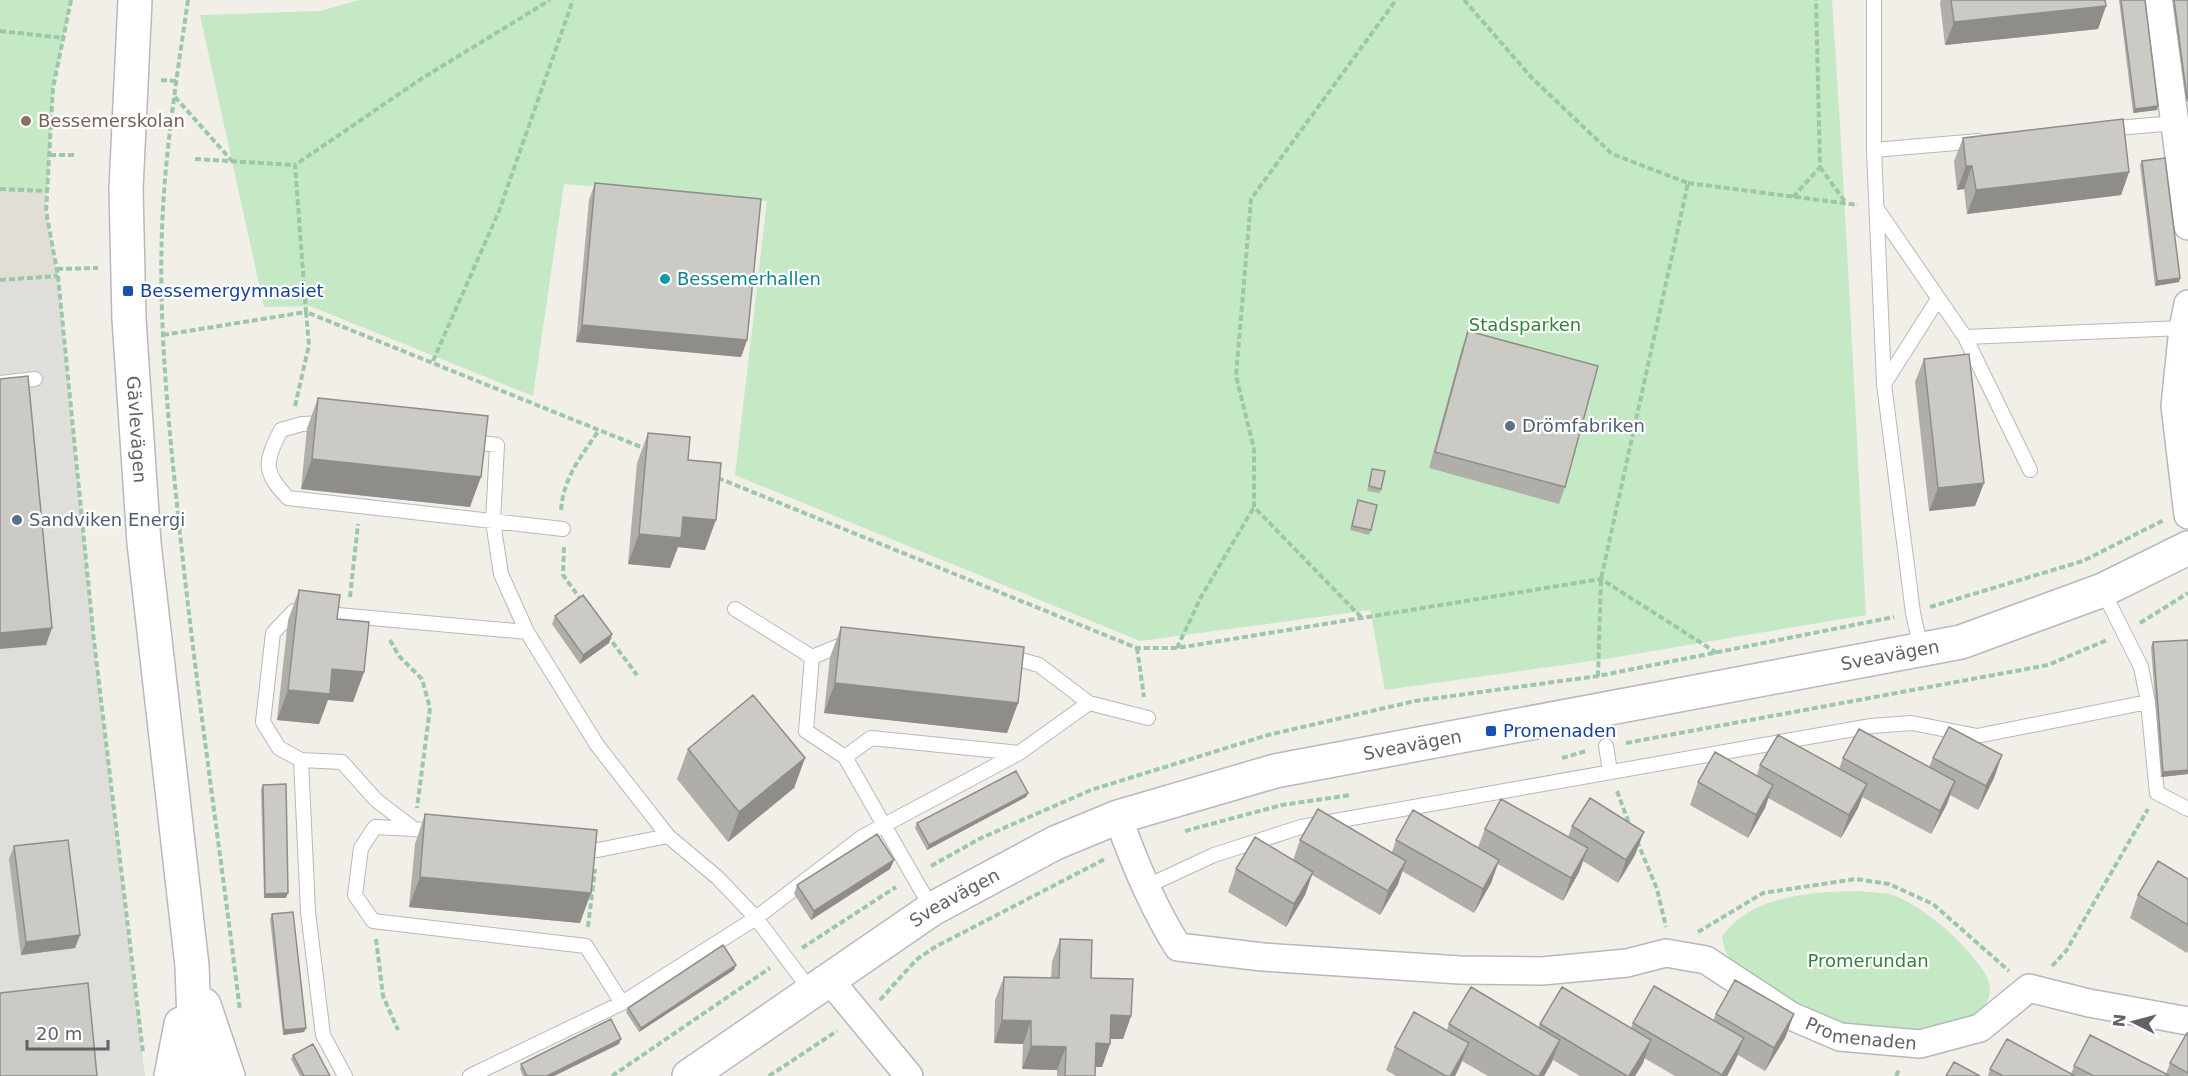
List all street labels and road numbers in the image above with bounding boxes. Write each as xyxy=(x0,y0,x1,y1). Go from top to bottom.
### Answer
street label: Gävlevägen xyxy=(123,375,151,484)
street label: Sveavägen xyxy=(1839,635,1941,674)
street label: Sveavägen xyxy=(1361,725,1463,764)
street label: Sveavägen xyxy=(905,864,1003,931)
street label: Promenaden xyxy=(1802,1012,1918,1054)

